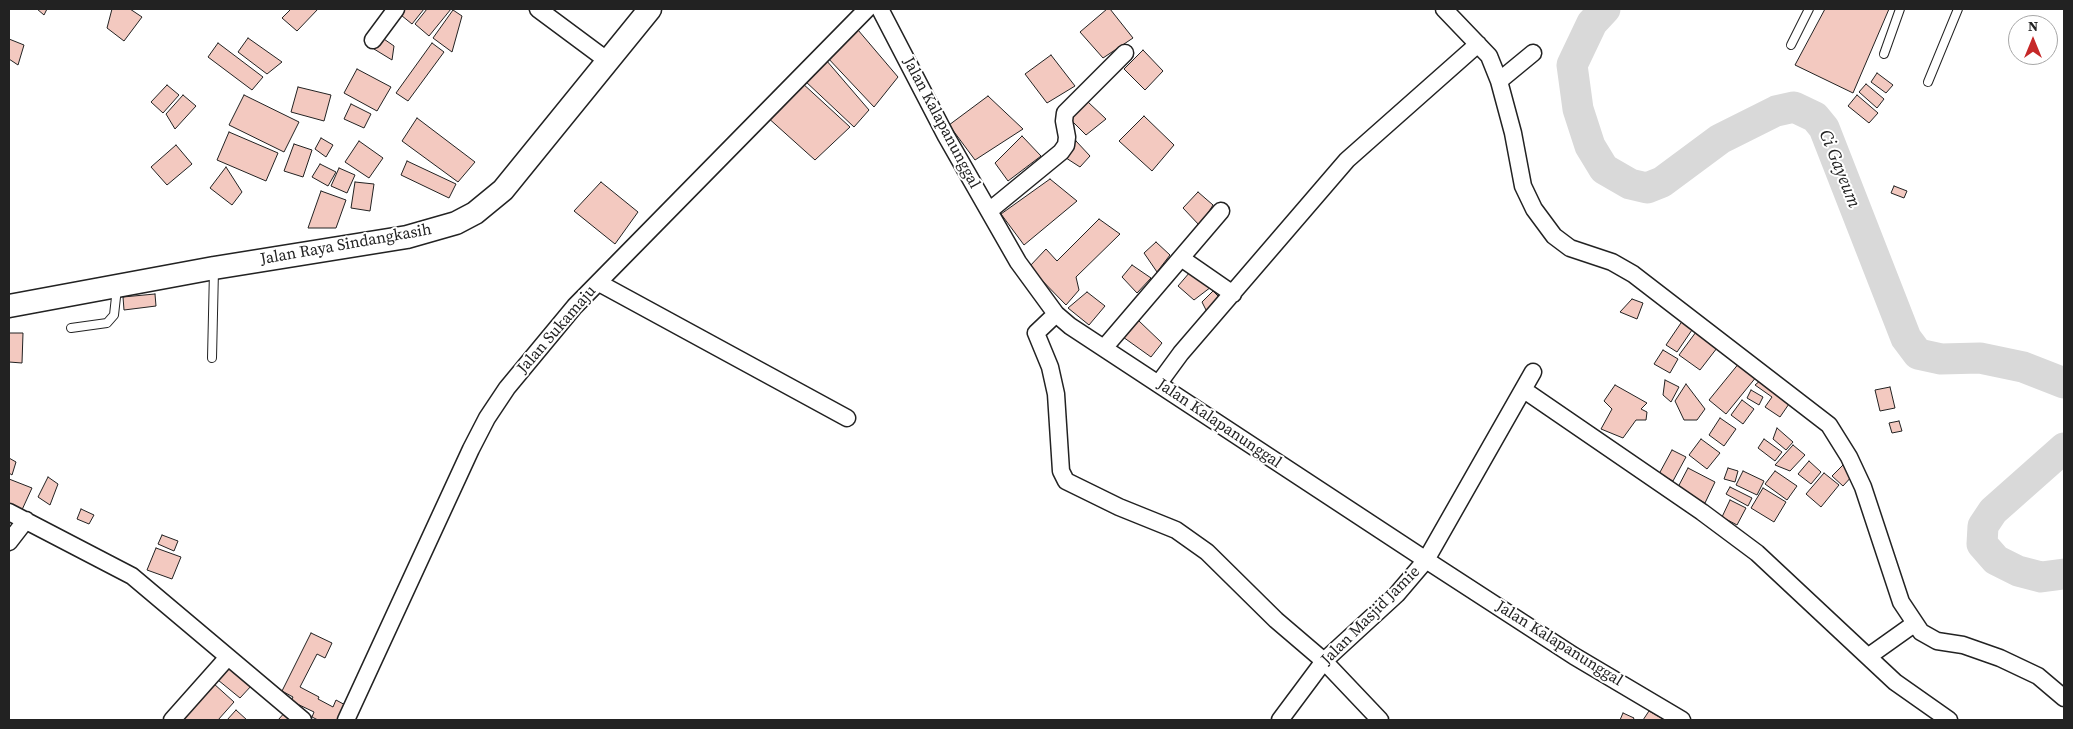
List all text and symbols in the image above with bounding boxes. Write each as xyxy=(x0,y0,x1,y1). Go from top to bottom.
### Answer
north arrow xyxy=(2008,15,2058,65)
text: N xyxy=(2028,16,2038,36)
street label: Jalan Kalapanunggal xyxy=(898,54,984,192)
water label: Ci Gayeum xyxy=(1814,127,1864,211)
street label: Jalan Raya Sindangkasih xyxy=(259,220,433,270)
street label: Jalan Sukamaju xyxy=(514,282,600,378)
street label: Jalan Kalapanunggal xyxy=(1153,375,1285,473)
street label: Jalan Masjid Jamie xyxy=(1318,563,1424,669)
street label: Jalan Kalapanunggal xyxy=(1492,597,1626,691)

